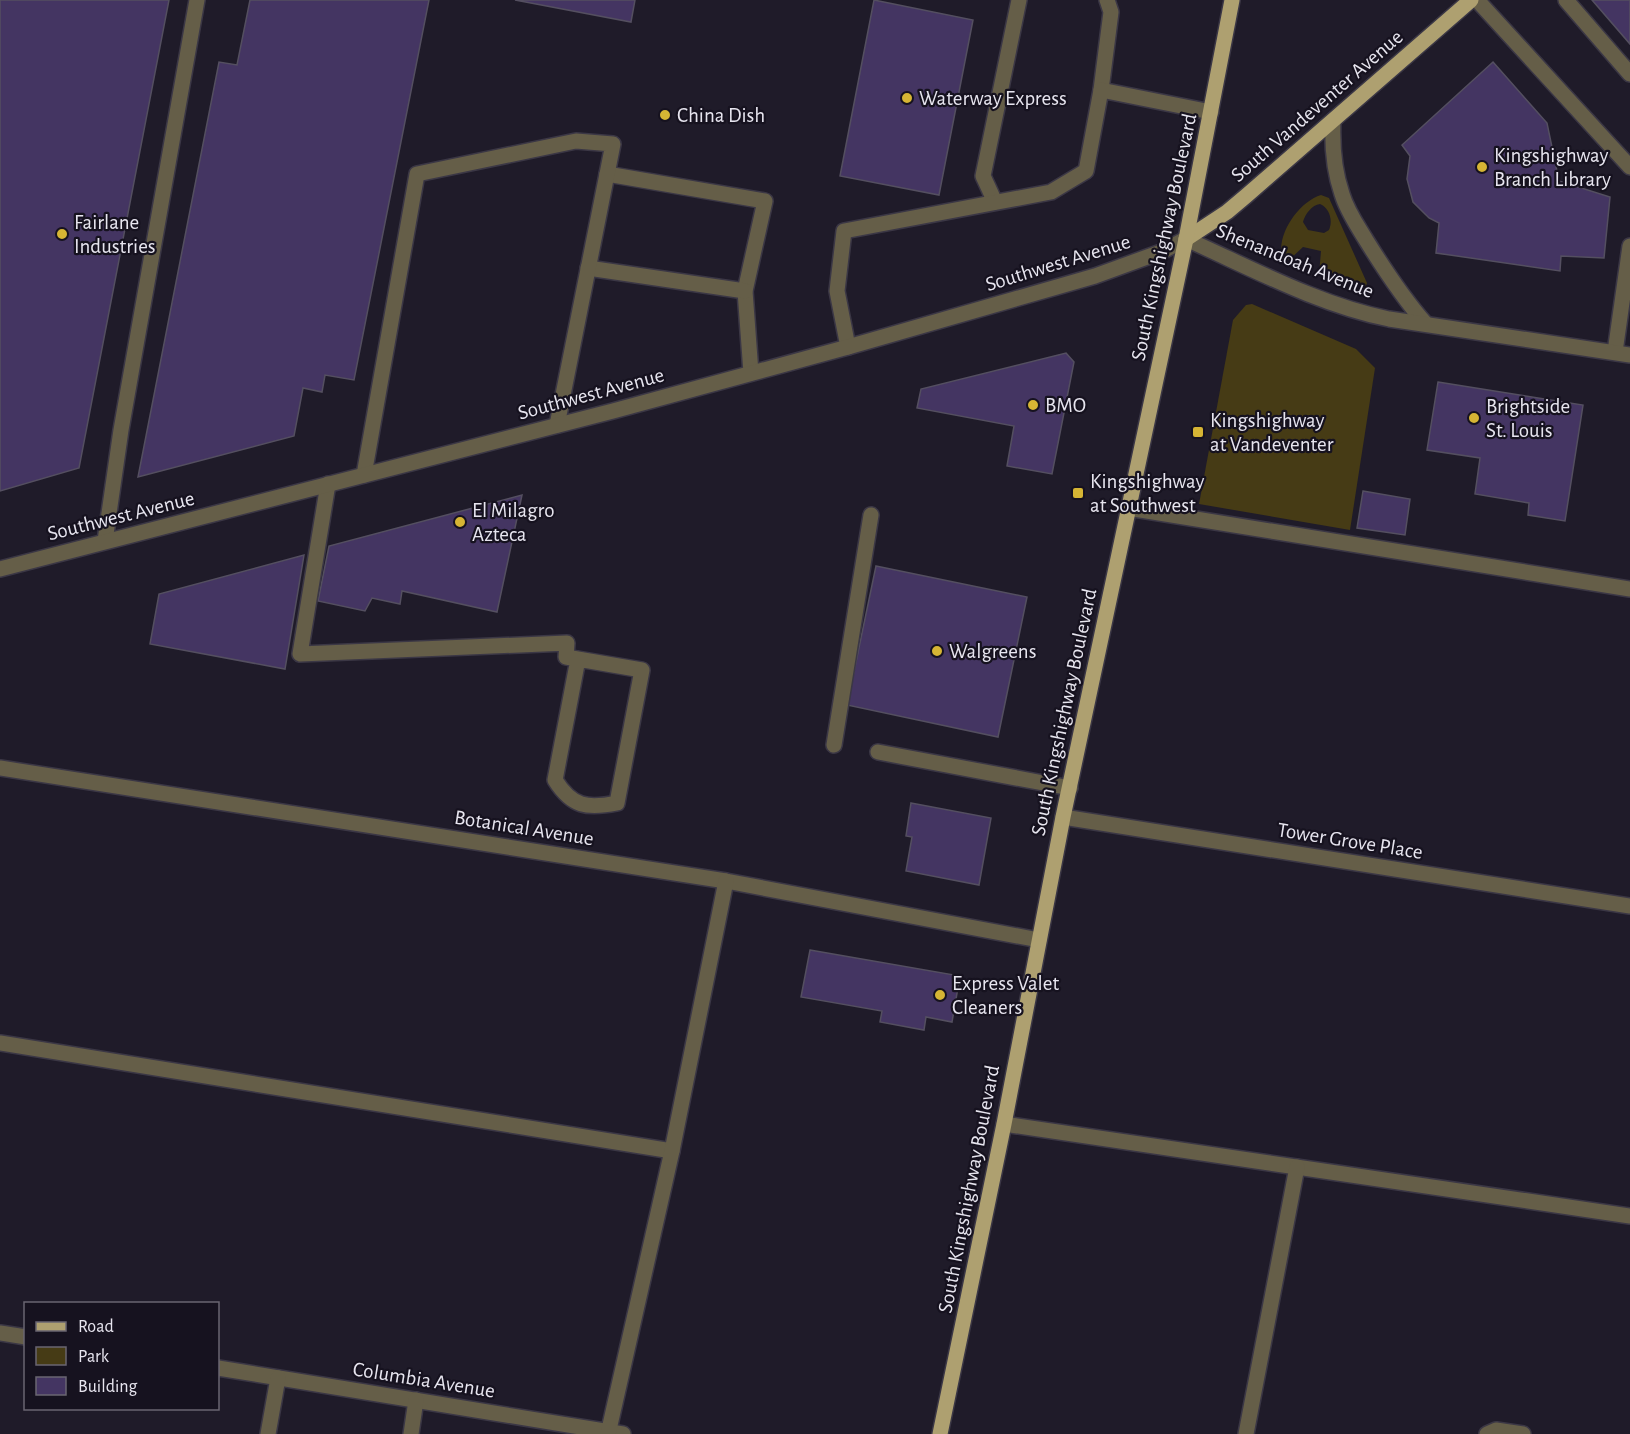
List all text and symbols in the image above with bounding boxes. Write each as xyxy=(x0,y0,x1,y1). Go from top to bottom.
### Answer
street label: South Vandeventer Avenue xyxy=(1227,26,1407,186)
place label: Waterway Express xyxy=(919,88,1067,109)
marker: Waterway Express xyxy=(900,91,914,105)
place label: China Dish xyxy=(677,105,765,126)
marker: China Dish xyxy=(658,108,672,122)
street label: South Kingshighway Boulevard xyxy=(1128,111,1200,362)
place label: Kingshighway Branch Library xyxy=(1494,145,1611,190)
marker: Kingshighway Branch Library xyxy=(1475,160,1489,174)
place label: Fairlane Industries xyxy=(74,212,156,257)
street label: Shenandoah Avenue xyxy=(1213,220,1377,302)
marker: Fairlane Industries xyxy=(55,227,69,241)
street label: Southwest Avenue xyxy=(983,231,1133,295)
street label: Southwest Avenue xyxy=(516,364,666,424)
place label: BMO xyxy=(1045,395,1086,416)
place label: Brightside St. Louis xyxy=(1486,396,1570,441)
marker: BMO xyxy=(1026,398,1040,412)
place label: Kingshighway at Vandeventer xyxy=(1210,410,1334,455)
marker: Brightside St. Louis xyxy=(1467,411,1481,425)
marker: Kingshighway at Vandeventer xyxy=(1191,425,1205,439)
place label: Kingshighway at Southwest xyxy=(1090,471,1204,516)
marker: Kingshighway at Southwest xyxy=(1071,486,1085,500)
street label: Southwest Avenue xyxy=(45,488,197,544)
place label: El Milagro Azteca xyxy=(472,500,555,545)
marker: El Milagro Azteca xyxy=(453,515,467,529)
street label: South Kingshighway Boulevard xyxy=(1028,586,1100,837)
place label: Walgreens xyxy=(949,641,1036,662)
marker: Walgreens xyxy=(930,644,944,658)
street label: Botanical Avenue xyxy=(453,807,595,849)
street label: Tower Grove Place xyxy=(1276,819,1424,863)
place label: Express Valet Cleaners xyxy=(952,973,1059,1018)
marker: Express Valet Cleaners xyxy=(933,988,947,1002)
street label: South Kingshighway Boulevard xyxy=(935,1063,1003,1315)
legend xyxy=(24,1302,219,1410)
text: Road xyxy=(78,1318,114,1336)
text: Park xyxy=(78,1348,110,1366)
street label: Columbia Avenue xyxy=(351,1358,497,1402)
text: Building xyxy=(78,1378,138,1396)

